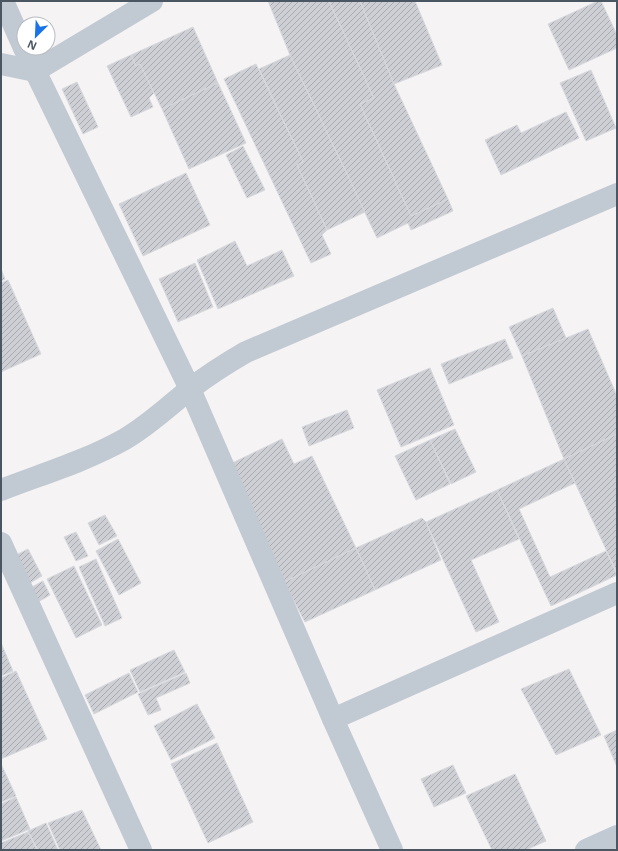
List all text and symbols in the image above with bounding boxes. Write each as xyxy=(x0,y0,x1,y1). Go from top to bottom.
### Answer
north arrow xyxy=(16,16,56,56)
text: N xyxy=(25,37,39,54)

